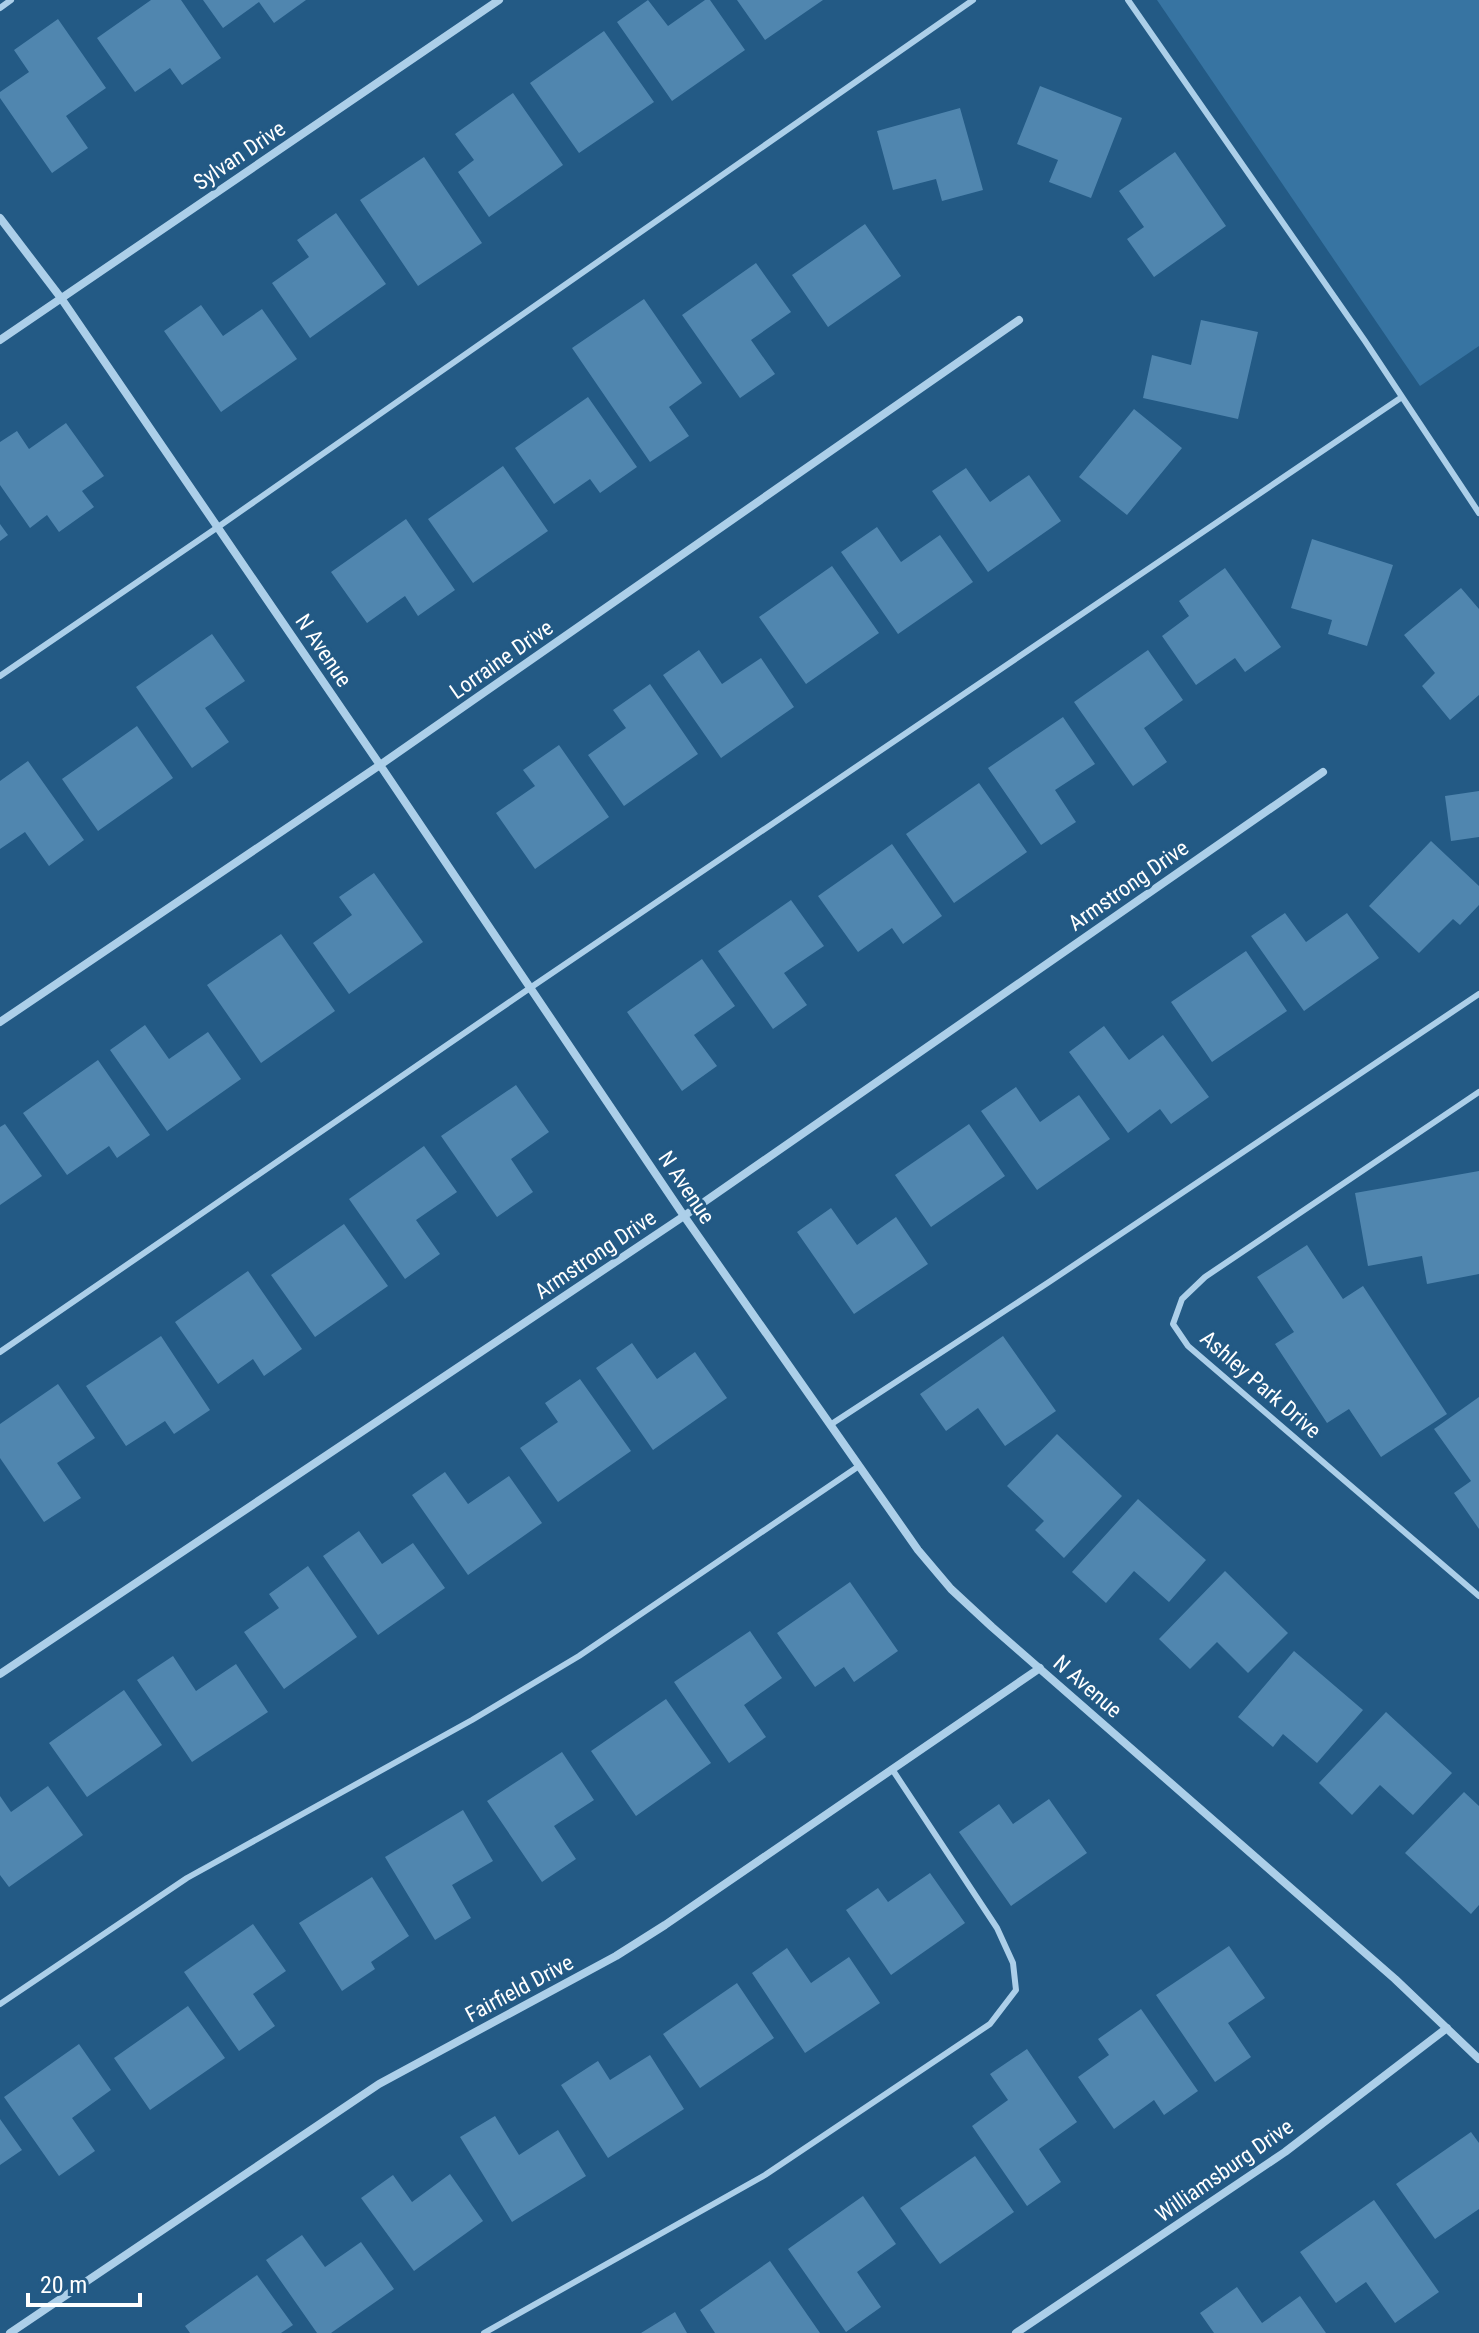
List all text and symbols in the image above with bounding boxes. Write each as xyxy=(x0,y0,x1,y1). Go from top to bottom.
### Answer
street label: Sylvan Drive xyxy=(189,116,290,195)
street label: N Avenue xyxy=(290,609,357,691)
street label: Lorraine Drive xyxy=(445,615,558,704)
street label: Armstrong Drive xyxy=(1064,835,1193,936)
street label: N Avenue xyxy=(653,1146,720,1228)
street label: Armstrong Drive xyxy=(530,1205,661,1304)
street label: Ashley Park Drive xyxy=(1196,1325,1326,1443)
street label: N Avenue xyxy=(1049,1650,1127,1723)
street label: Fairfield Drive xyxy=(461,1950,577,2027)
street label: Williamsburg Drive xyxy=(1151,2114,1298,2227)
scale bar xyxy=(28,2257,140,2307)
text: 20 m xyxy=(40,2271,87,2299)

